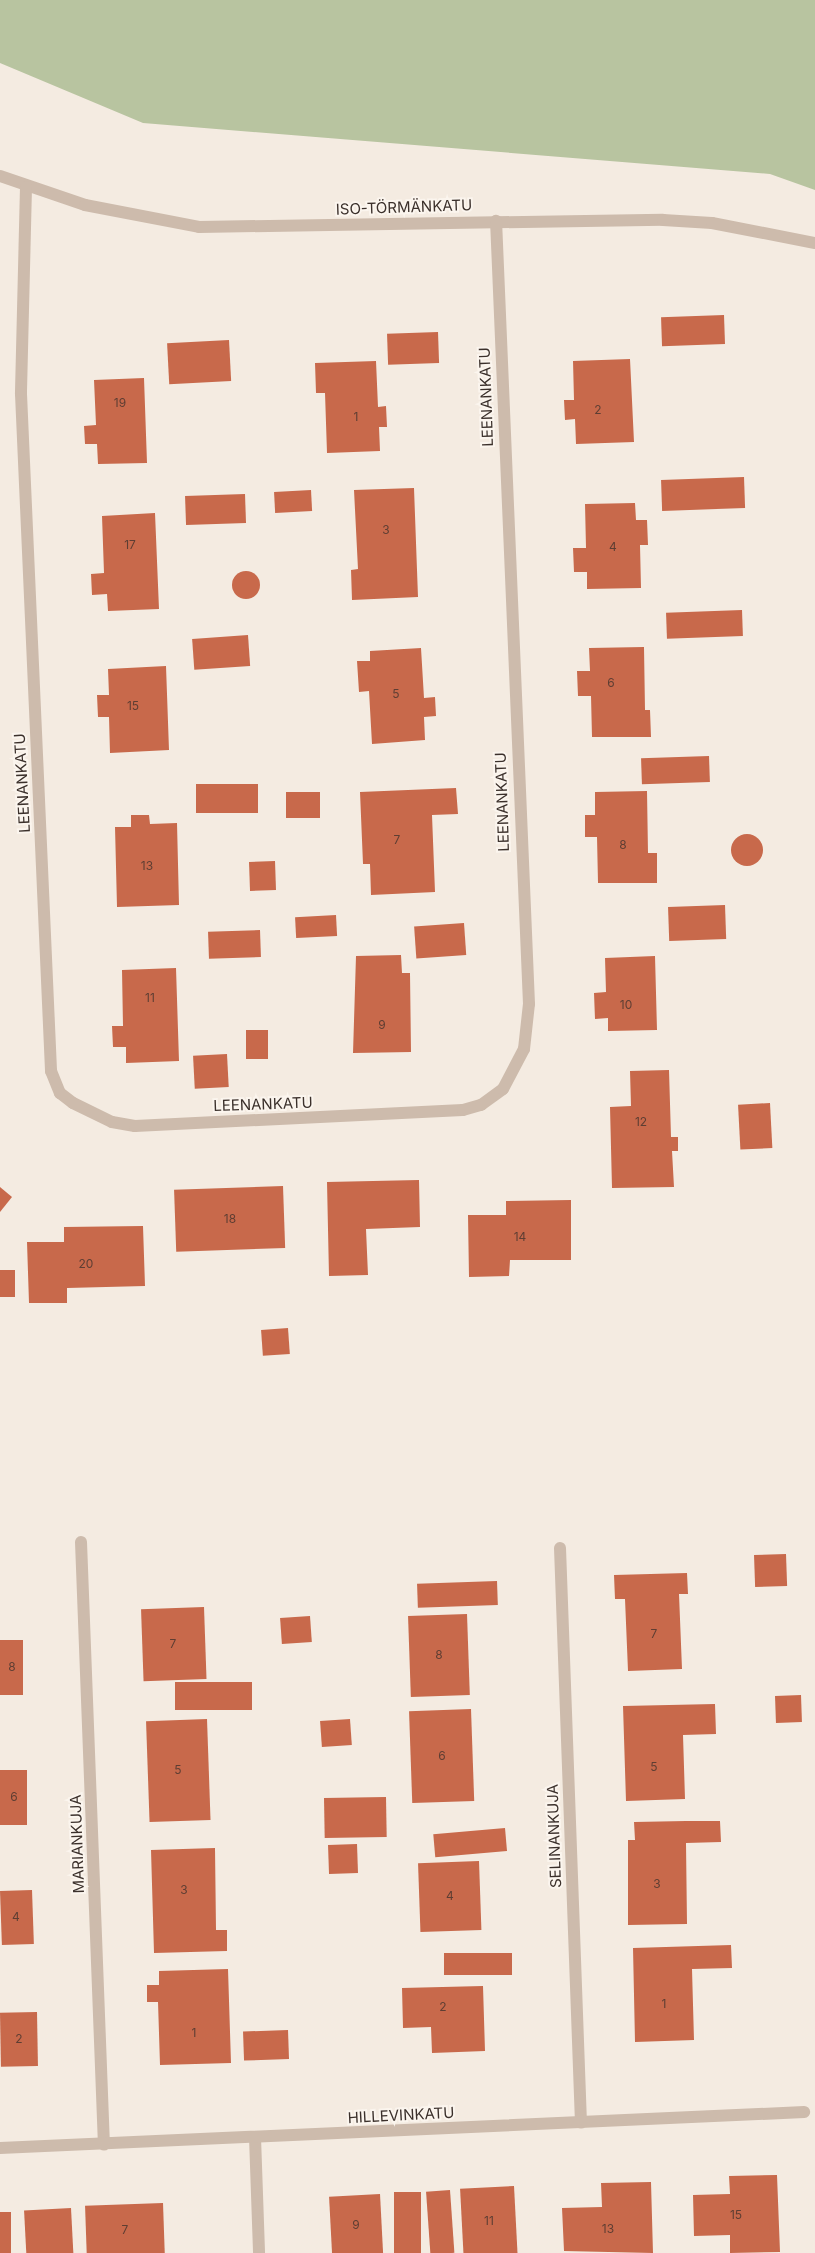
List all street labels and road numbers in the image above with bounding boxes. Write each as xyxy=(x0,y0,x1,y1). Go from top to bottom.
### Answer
street label: ISO-TÖRMÄNKATU xyxy=(335,196,473,218)
street label: LEENANKATU xyxy=(475,347,497,447)
street label: LEENANKATU xyxy=(10,733,34,833)
street label: LEENANKATU xyxy=(491,752,513,852)
street label: LEENANKATU xyxy=(213,1093,313,1115)
street label: SELINANKUJA xyxy=(543,1784,565,1888)
street label: MARIANKUJA xyxy=(66,1794,88,1894)
street label: HILLEVINKATU xyxy=(347,2103,455,2127)

